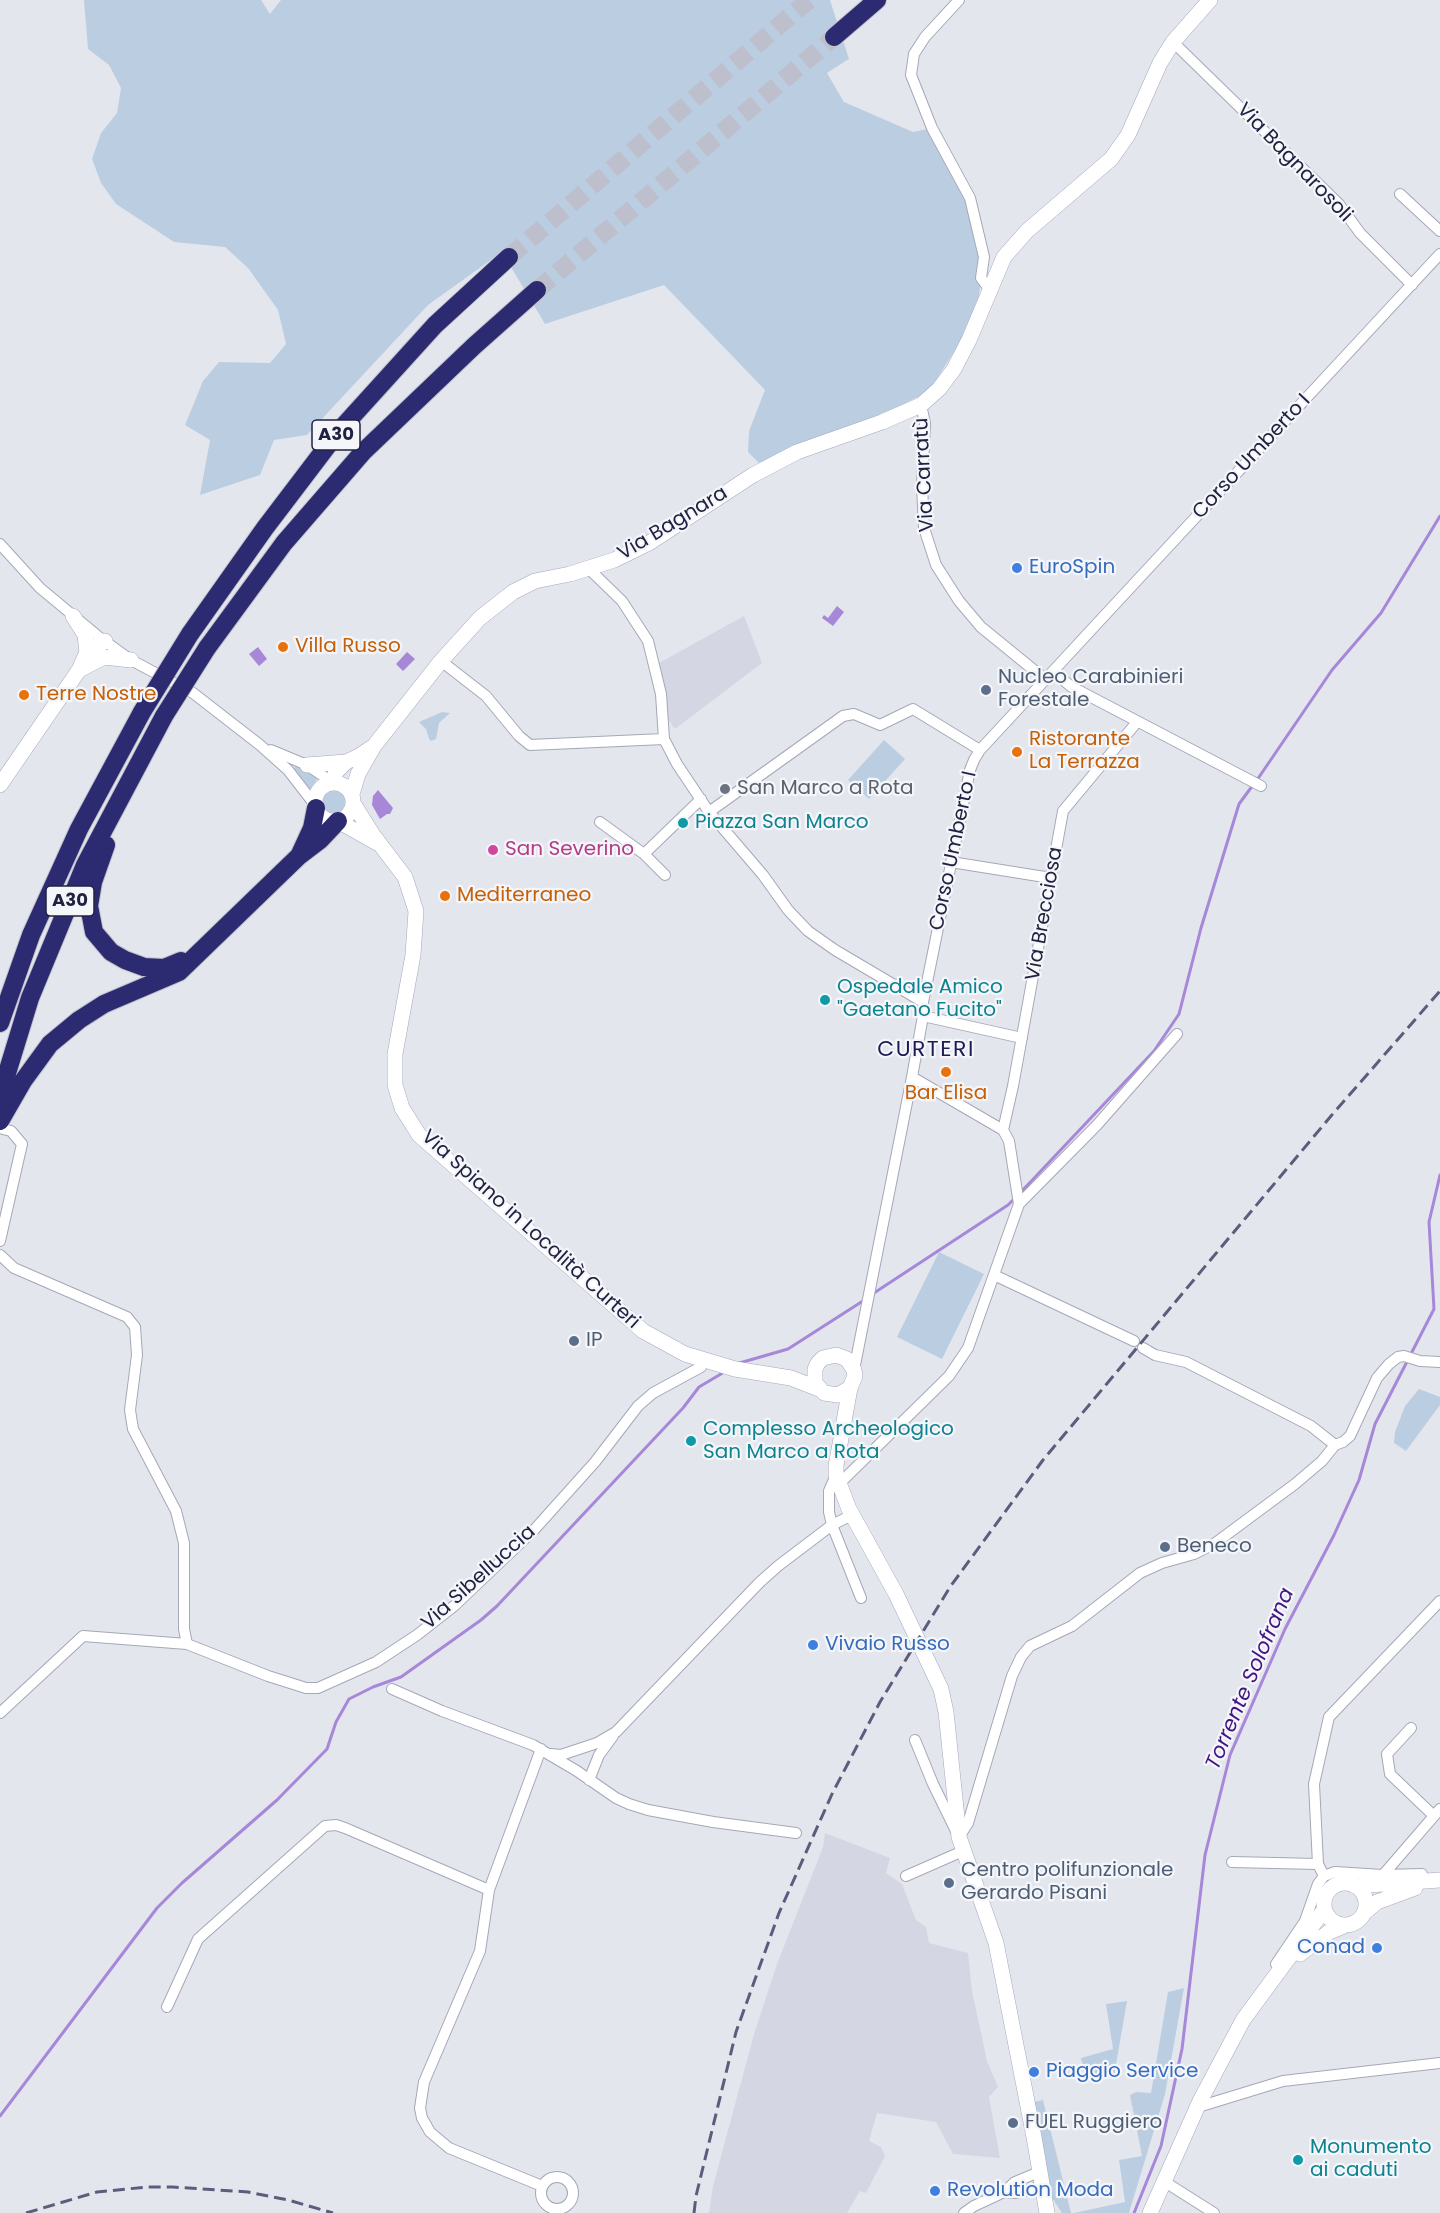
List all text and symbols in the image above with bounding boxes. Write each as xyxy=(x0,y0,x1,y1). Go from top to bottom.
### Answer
street label: Via Bagnarosoli xyxy=(1231,98,1357,228)
street label: Corso Umberto I xyxy=(1188,390,1316,524)
street label: Via Carratù xyxy=(910,417,940,533)
road number: A30 xyxy=(312,420,360,450)
street label: Via Bagnara xyxy=(614,482,732,566)
place label: EuroSpin xyxy=(1029,556,1115,580)
marker: EuroSpin xyxy=(1010,561,1024,575)
place label: Villa Russo xyxy=(295,635,401,659)
marker: Villa Russo xyxy=(276,640,290,654)
place label: Nucleo Carabinieri Forestale xyxy=(998,666,1183,713)
place label: Terre Nostre xyxy=(36,683,156,707)
marker: Nucleo Carabinieri Forestale xyxy=(979,683,993,697)
marker: Terre Nostre xyxy=(17,688,31,702)
place label: Ristorante La Terrazza xyxy=(1029,728,1140,775)
marker: Ristorante La Terrazza xyxy=(1010,745,1024,759)
street label: Corso Umberto I xyxy=(925,769,983,933)
place label: San Marco a Rota xyxy=(737,777,913,801)
marker: San Marco a Rota xyxy=(718,782,732,796)
place label: Piazza San Marco xyxy=(695,811,869,835)
marker: Piazza San Marco xyxy=(676,816,690,830)
place label: San Severino xyxy=(505,838,634,862)
marker: San Severino xyxy=(486,843,500,857)
street label: Via Brecciosa xyxy=(1021,845,1069,983)
place label: Mediterraneo xyxy=(457,884,591,908)
road number: A30 xyxy=(46,886,94,916)
marker: Mediterraneo xyxy=(438,889,452,903)
place label: Ospedale Amico "Gaetano Fucito" xyxy=(837,976,1003,1023)
marker: Ospedale Amico "Gaetano Fucito" xyxy=(818,993,832,1007)
district label: CURTERI xyxy=(877,1037,975,1063)
marker: Bar Elisa xyxy=(939,1065,953,1079)
place label: Bar Elisa xyxy=(905,1082,987,1106)
street label: Via Spiano in Località Curteri xyxy=(416,1125,644,1335)
place label: IP xyxy=(586,1329,602,1353)
marker: IP xyxy=(567,1334,581,1348)
place label: Complesso Archeologico San Marco a Rota xyxy=(703,1418,954,1465)
marker: Complesso Archeologico San Marco a Rota xyxy=(684,1434,698,1448)
street label: Via Sibelluccia xyxy=(417,1520,541,1636)
place label: Beneco xyxy=(1177,1535,1252,1559)
marker: Beneco xyxy=(1158,1540,1172,1554)
water label: Torrente Solofrana xyxy=(1201,1584,1301,1774)
place label: Vivaio Russo xyxy=(825,1633,950,1657)
marker: Vivaio Russo xyxy=(806,1638,820,1652)
place label: Centro polifunzionale Gerardo Pisani xyxy=(961,1859,1173,1906)
marker: Centro polifunzionale Gerardo Pisani xyxy=(942,1876,956,1890)
place label: Conad xyxy=(1297,1936,1365,1960)
marker: Conad xyxy=(1370,1941,1384,1955)
place label: Piaggio Service xyxy=(1046,2060,1198,2084)
marker: Piaggio Service xyxy=(1027,2065,1041,2079)
place label: FUEL Ruggiero xyxy=(1025,2111,1162,2135)
marker: FUEL Ruggiero xyxy=(1006,2116,1020,2130)
place label: Monumento ai caduti xyxy=(1310,2136,1431,2183)
marker: Monumento ai caduti xyxy=(1291,2153,1305,2167)
place label: Revolution Moda xyxy=(947,2179,1113,2203)
marker: Revolution Moda xyxy=(928,2184,942,2198)

